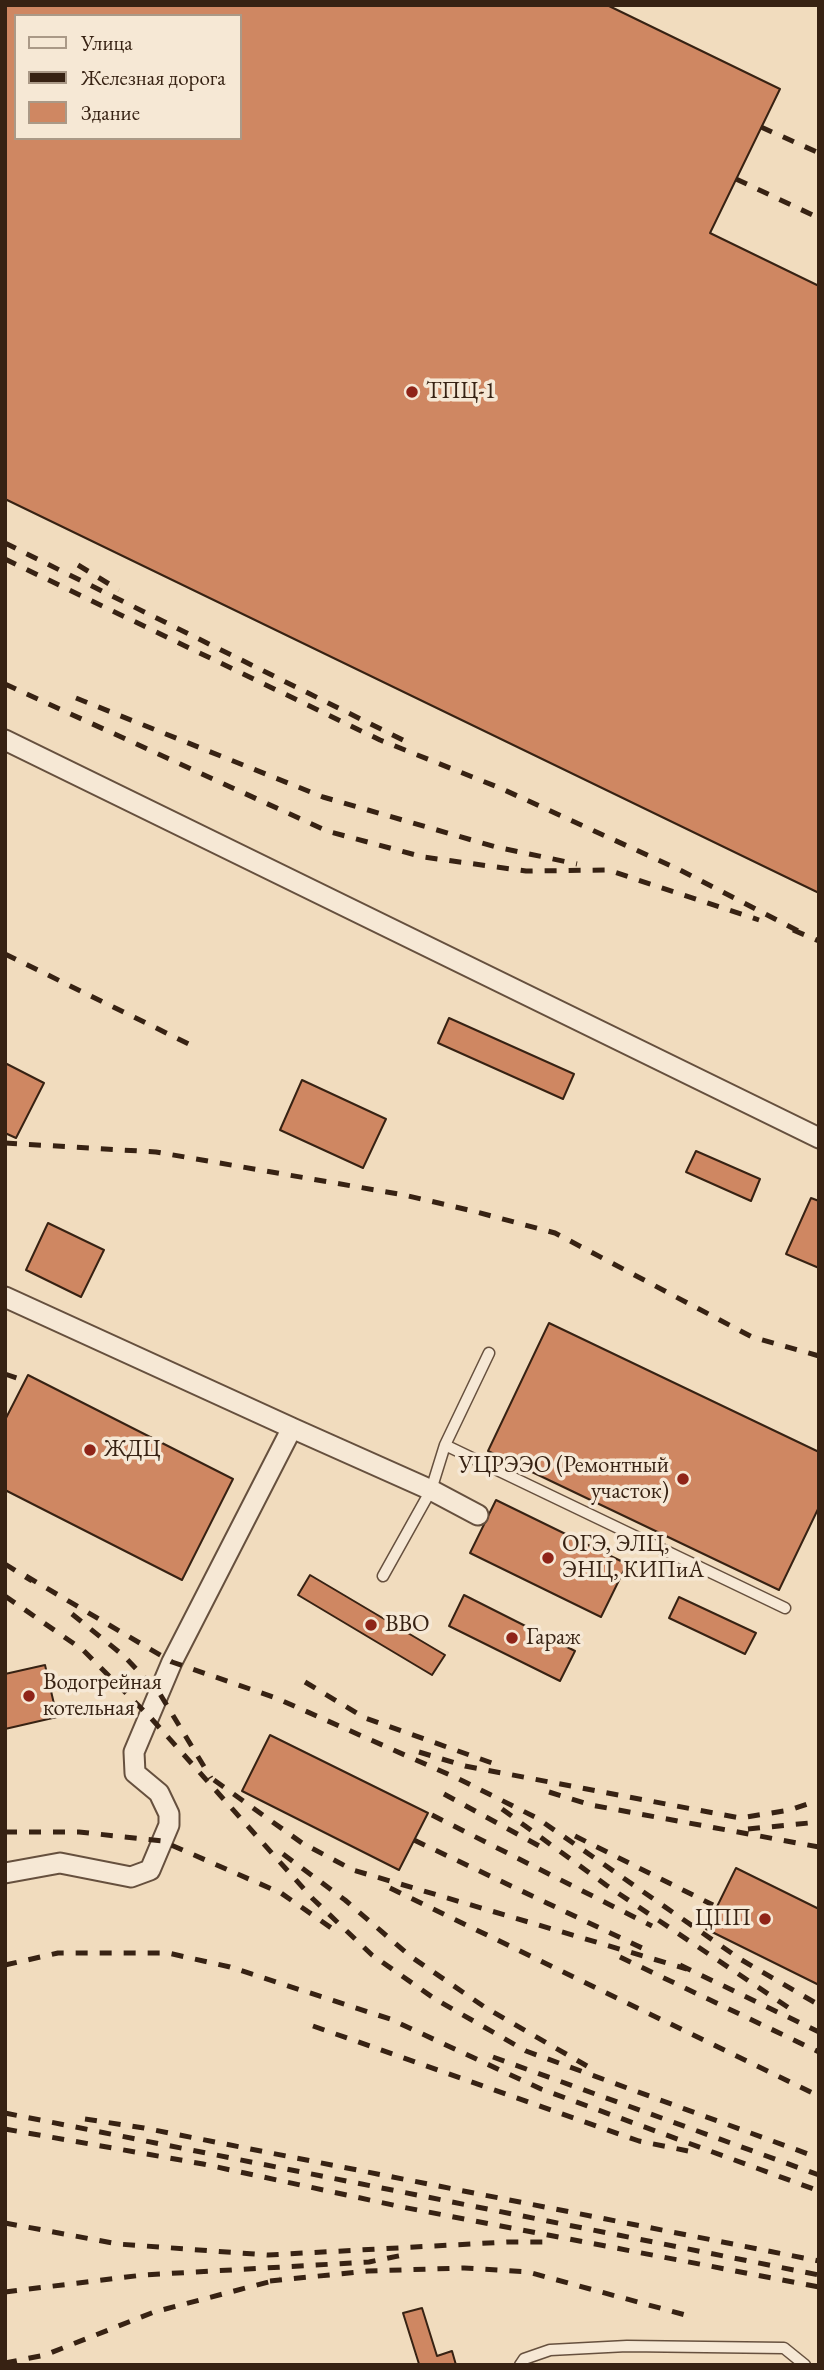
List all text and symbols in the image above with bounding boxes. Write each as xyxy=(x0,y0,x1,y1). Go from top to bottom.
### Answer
legend xyxy=(14,14,242,140)
text: Улица xyxy=(81,29,133,56)
text: Железная дорога xyxy=(81,64,226,91)
text: Здание xyxy=(81,99,140,126)
place label: ТПЦ-1 xyxy=(426,378,496,406)
marker: ТПЦ-1 xyxy=(404,384,420,400)
place label: ЖДЦ xyxy=(104,1436,161,1464)
marker: ЖДЦ xyxy=(82,1442,98,1458)
place label: УЦРЭЭО (Ремонтный участок) xyxy=(459,1452,669,1506)
marker: УЦРЭЭО (Ремонтный участок) xyxy=(675,1471,691,1487)
place label: ОГЭ, ЭЛЦ, ЭНЦ, КИПиА xyxy=(562,1531,704,1585)
marker: ОГЭ, ЭЛЦ, ЭНЦ, КИПиА xyxy=(540,1550,556,1566)
place label: ВВО xyxy=(385,1611,430,1639)
marker: ВВО xyxy=(363,1617,379,1633)
place label: Гараж xyxy=(526,1624,581,1652)
marker: Гараж xyxy=(504,1630,520,1646)
place label: Водогрейная котельная xyxy=(43,1669,162,1723)
marker: Водогрейная котельная xyxy=(21,1688,37,1704)
place label: ЦПП xyxy=(695,1905,751,1933)
marker: ЦПП xyxy=(757,1911,773,1927)

